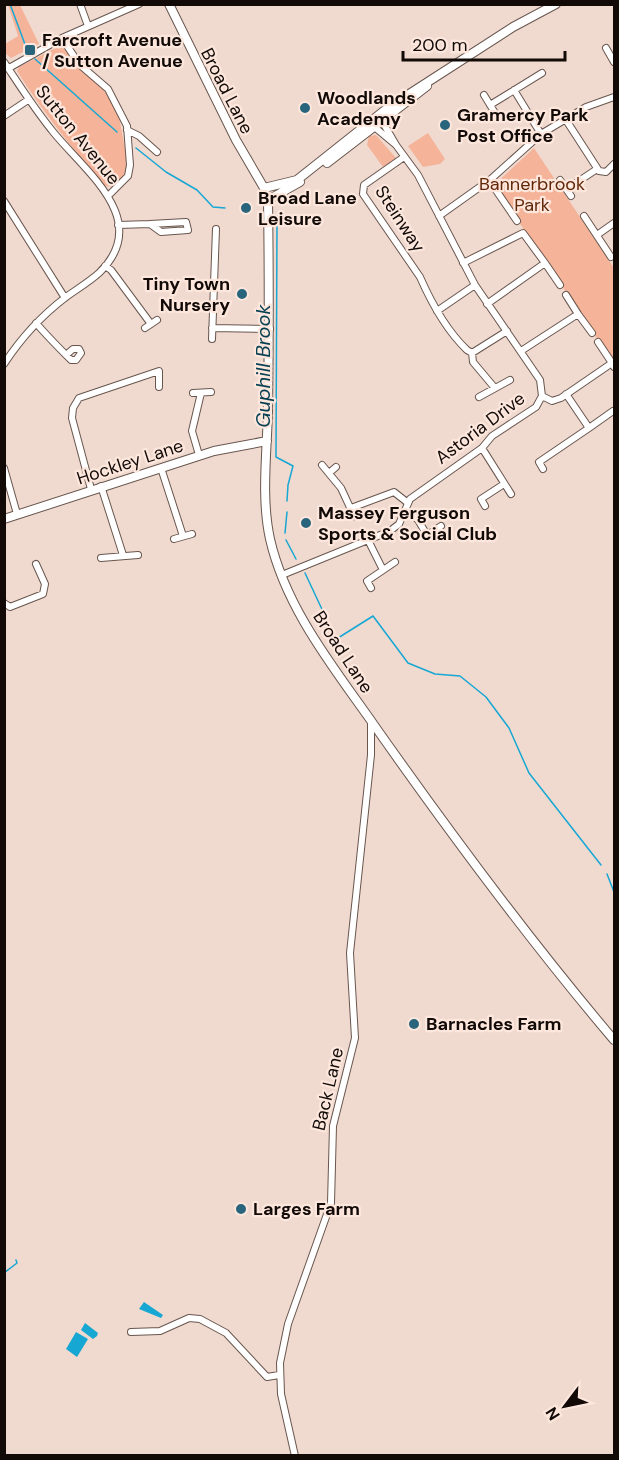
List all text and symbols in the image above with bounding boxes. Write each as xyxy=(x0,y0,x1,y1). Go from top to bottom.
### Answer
scale bar xyxy=(403,24,565,62)
place label: Farcroft Avenue / Sutton Avenue xyxy=(42,28,183,73)
text: 200 m xyxy=(412,33,468,57)
marker: Farcroft Avenue / Sutton Avenue xyxy=(23,43,37,57)
street label: Broad Lane xyxy=(195,44,259,138)
street label: Sutton Avenue xyxy=(30,80,126,190)
place label: Woodlands Academy xyxy=(317,86,416,131)
marker: Woodlands Academy xyxy=(298,101,312,115)
place label: Gramercy Park Post Office xyxy=(457,103,589,148)
marker: Gramercy Park Post Office xyxy=(438,118,452,132)
park label: Bannerbrook Park xyxy=(479,172,585,217)
street label: Steinway xyxy=(369,181,431,257)
place label: Broad Lane Leisure xyxy=(258,186,357,231)
marker: Broad Lane Leisure xyxy=(239,201,253,215)
place label: Tiny Town Nursery xyxy=(143,272,230,317)
marker: Tiny Town Nursery xyxy=(235,287,249,301)
water label: Guphill Brook xyxy=(250,304,276,428)
street label: Astoria Drive xyxy=(430,386,530,470)
street label: Hockley Lane xyxy=(74,433,186,491)
place label: Massey Ferguson Sports & Social Club xyxy=(318,501,497,546)
marker: Massey Ferguson Sports & Social Club xyxy=(299,516,313,530)
street label: Broad Lane xyxy=(307,606,379,698)
place label: Barnacles Farm xyxy=(426,1012,562,1036)
marker: Barnacles Farm xyxy=(407,1017,421,1031)
street label: Back Lane xyxy=(307,1045,349,1133)
place label: Larges Farm xyxy=(253,1197,360,1221)
marker: Larges Farm xyxy=(234,1202,248,1216)
north arrow xyxy=(535,1376,595,1436)
text: N xyxy=(541,1403,565,1424)

